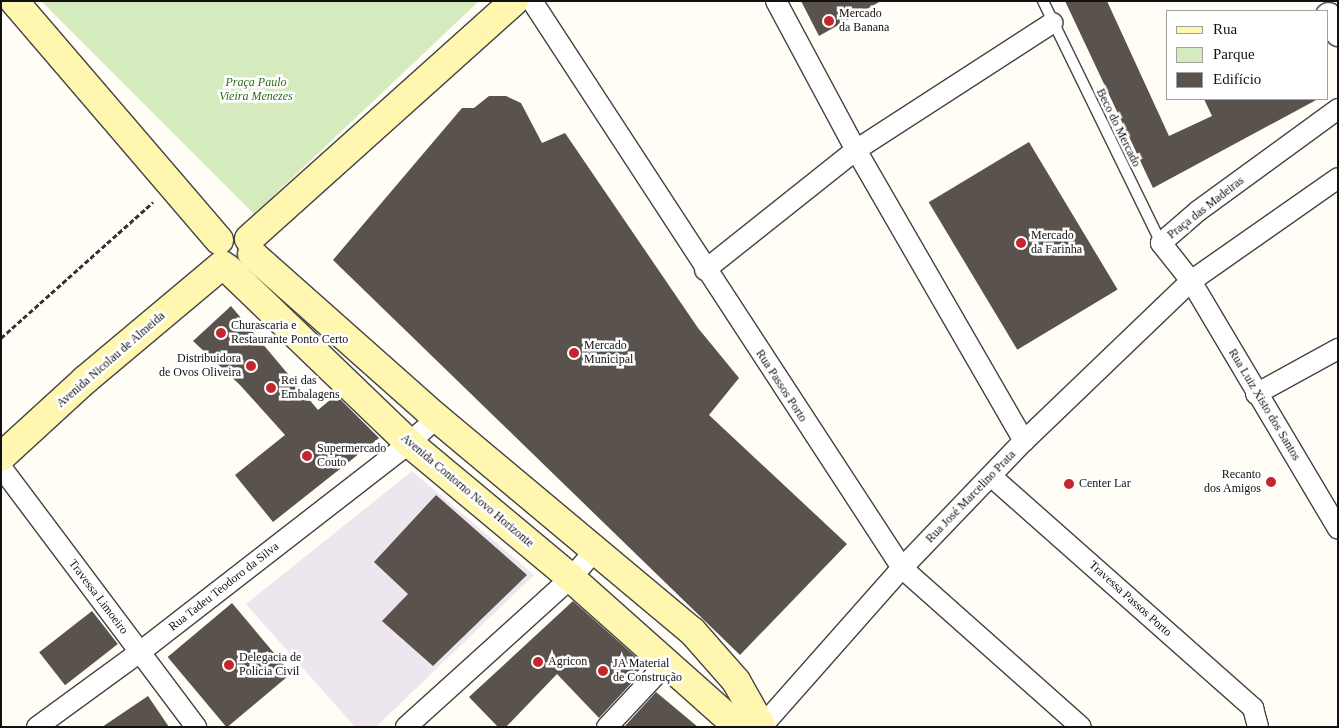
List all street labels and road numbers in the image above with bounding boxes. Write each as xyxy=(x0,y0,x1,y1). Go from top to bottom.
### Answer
street label: Beco do Mercado xyxy=(1093,87,1143,169)
street label: Praça das Madeiras xyxy=(1165,174,1247,242)
street label: Avenida Nicolau de Almeida xyxy=(54,309,168,411)
street label: Rua Luiz Xisto dos Santos xyxy=(1225,346,1303,464)
street label: Rua Passos Porto xyxy=(752,347,810,425)
street label: Avenida Contorno Novo Horizonte xyxy=(398,431,536,551)
street label: Rua José Marcelino Prata xyxy=(923,448,1019,546)
street label: Rua Tadeu Teodoro da Silva xyxy=(166,539,282,635)
street label: Travessa Limoeiro xyxy=(65,557,131,637)
street label: Travessa Passos Porto xyxy=(1086,558,1174,640)

